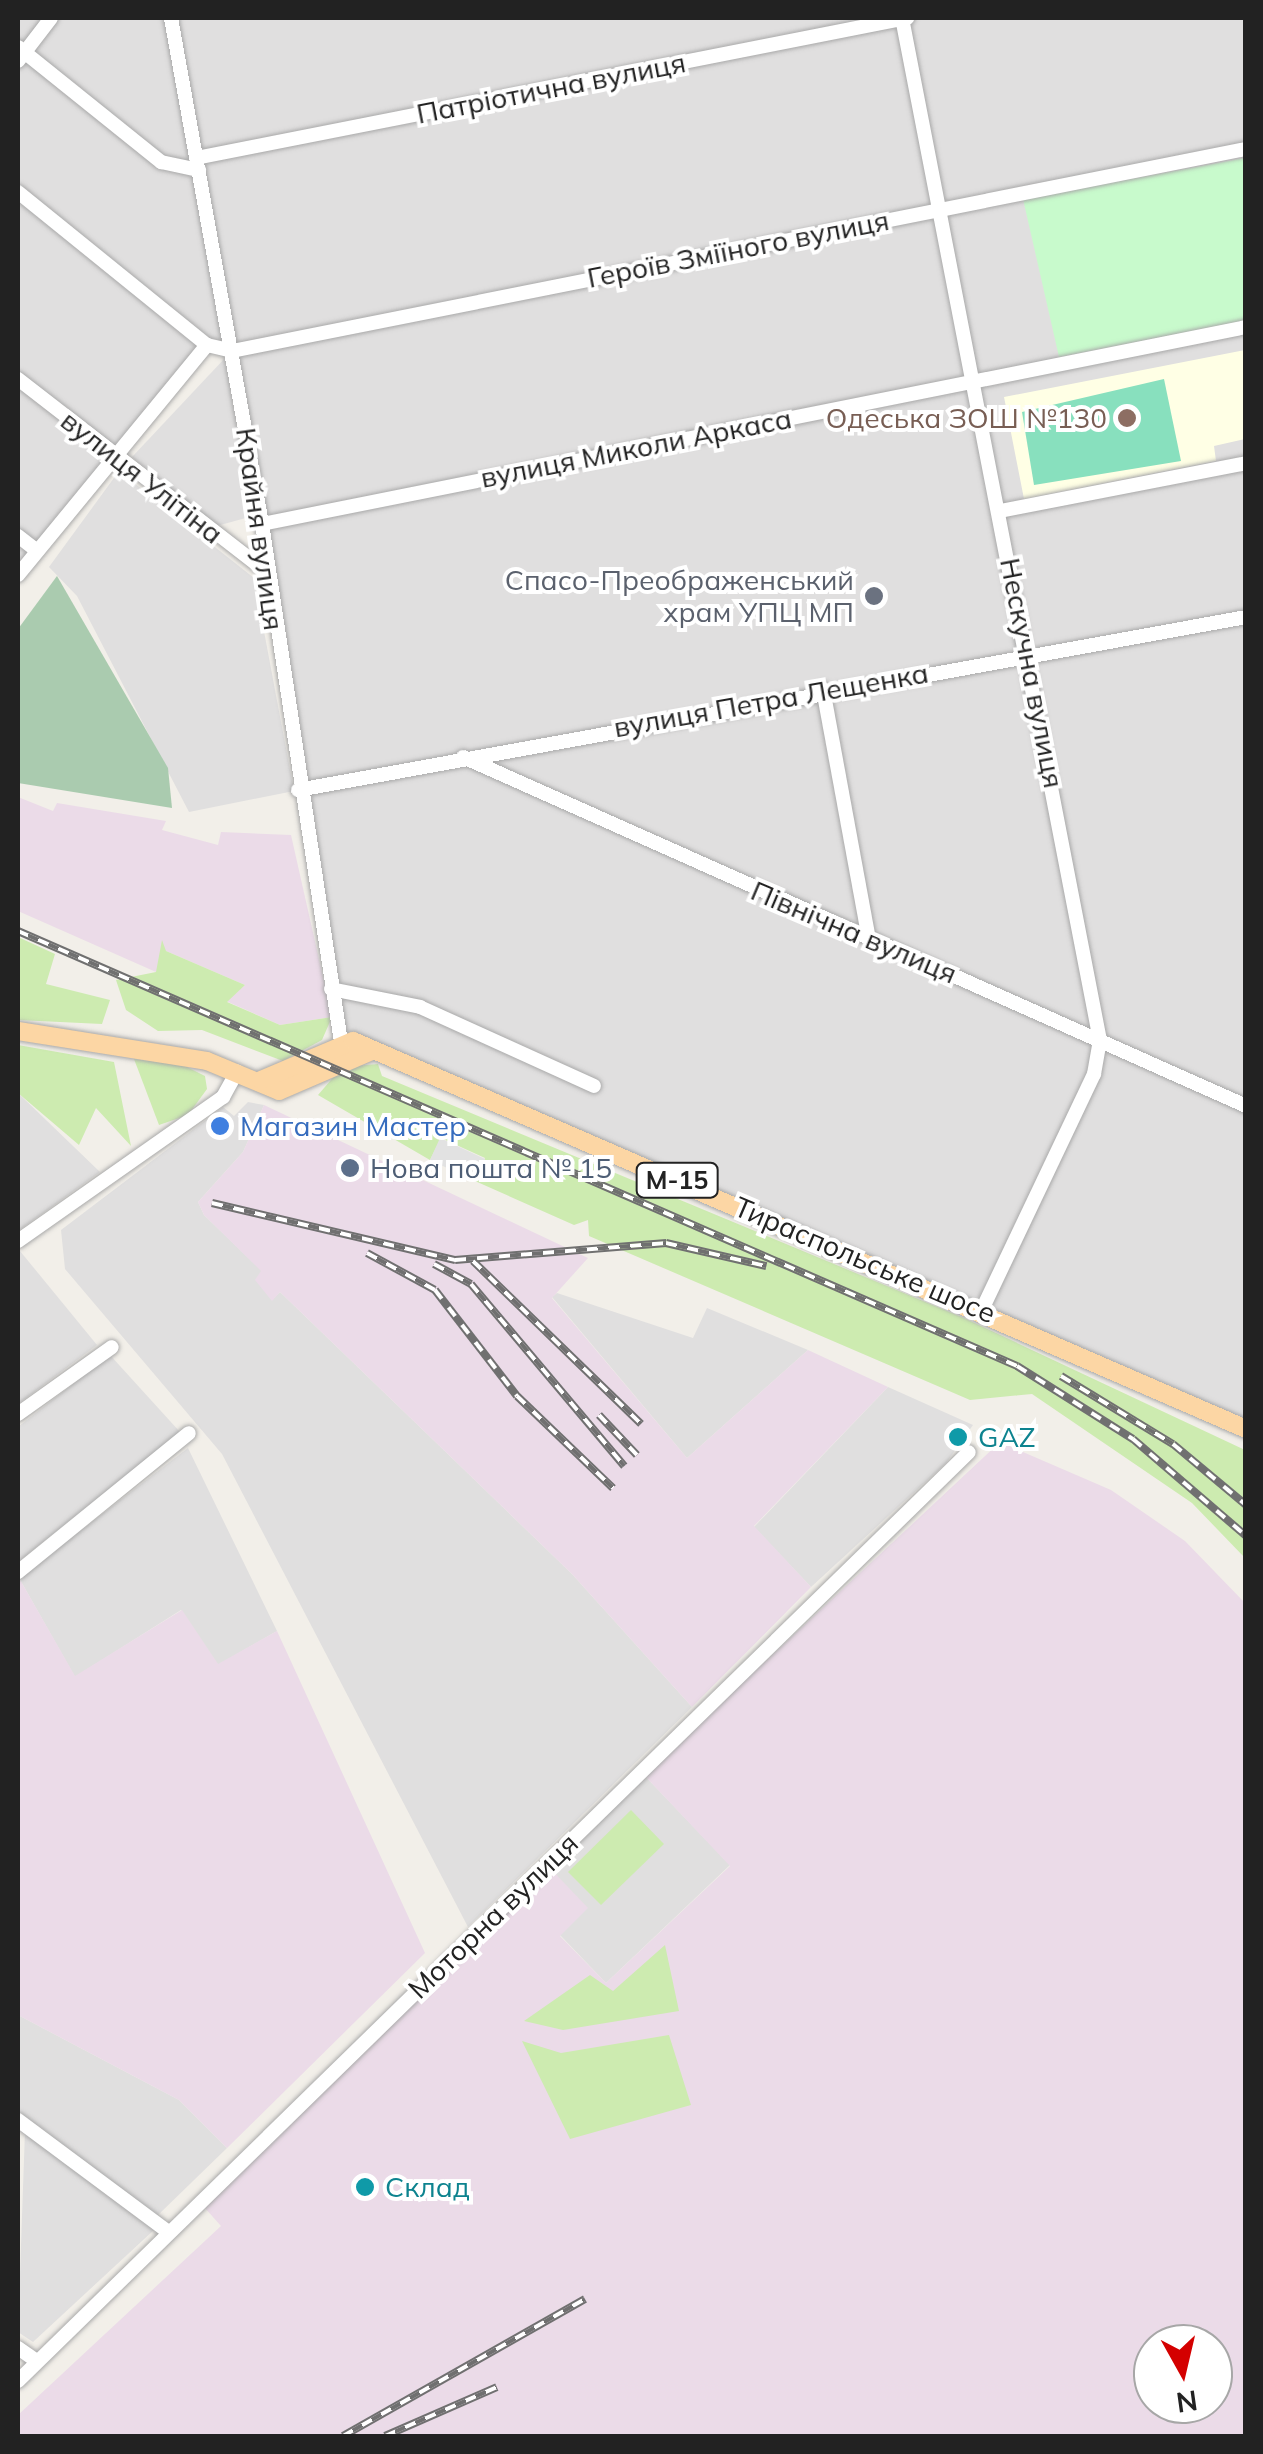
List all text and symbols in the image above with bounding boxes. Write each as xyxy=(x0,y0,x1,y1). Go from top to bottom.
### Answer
street label: Патріотична вулиця xyxy=(414,45,688,131)
street label: Героїв Зміїного вулиця xyxy=(584,203,892,295)
street label: вулиця Миколи Аркаса xyxy=(478,401,794,495)
place label: Одеська ЗОШ №130 xyxy=(826,401,1107,435)
street label: вулиця Улітіна xyxy=(54,403,230,551)
marker: Одеська ЗОШ №130 xyxy=(1116,407,1138,429)
street label: Крайня вулиця xyxy=(229,426,291,632)
street label: Нескучна вулиця xyxy=(993,555,1071,791)
place label: Спасо-Преображенський храм УПЦ МП xyxy=(505,563,854,629)
marker: Спасо-Преображенський храм УПЦ МП xyxy=(863,585,885,607)
street label: вулиця Петра Лещенка xyxy=(611,656,931,744)
street label: Північна вулиця xyxy=(746,874,962,990)
place label: Магазин Мастер xyxy=(240,1109,466,1143)
marker: Магазин Мастер xyxy=(209,1115,231,1137)
place label: Нова пошта № 15 xyxy=(370,1151,612,1185)
marker: Нова пошта № 15 xyxy=(339,1157,361,1179)
road number: М-15 xyxy=(634,1160,720,1200)
street label: Тираспольське шосе xyxy=(729,1190,1001,1330)
place label: GAZ xyxy=(978,1420,1035,1454)
marker: GAZ xyxy=(947,1426,969,1448)
street label: Моторна вулиця xyxy=(401,1826,585,2006)
place label: Склад xyxy=(385,2170,470,2204)
marker: Склад xyxy=(354,2176,376,2198)
north arrow xyxy=(1133,2324,1233,2424)
text: N xyxy=(1174,2383,1200,2421)

